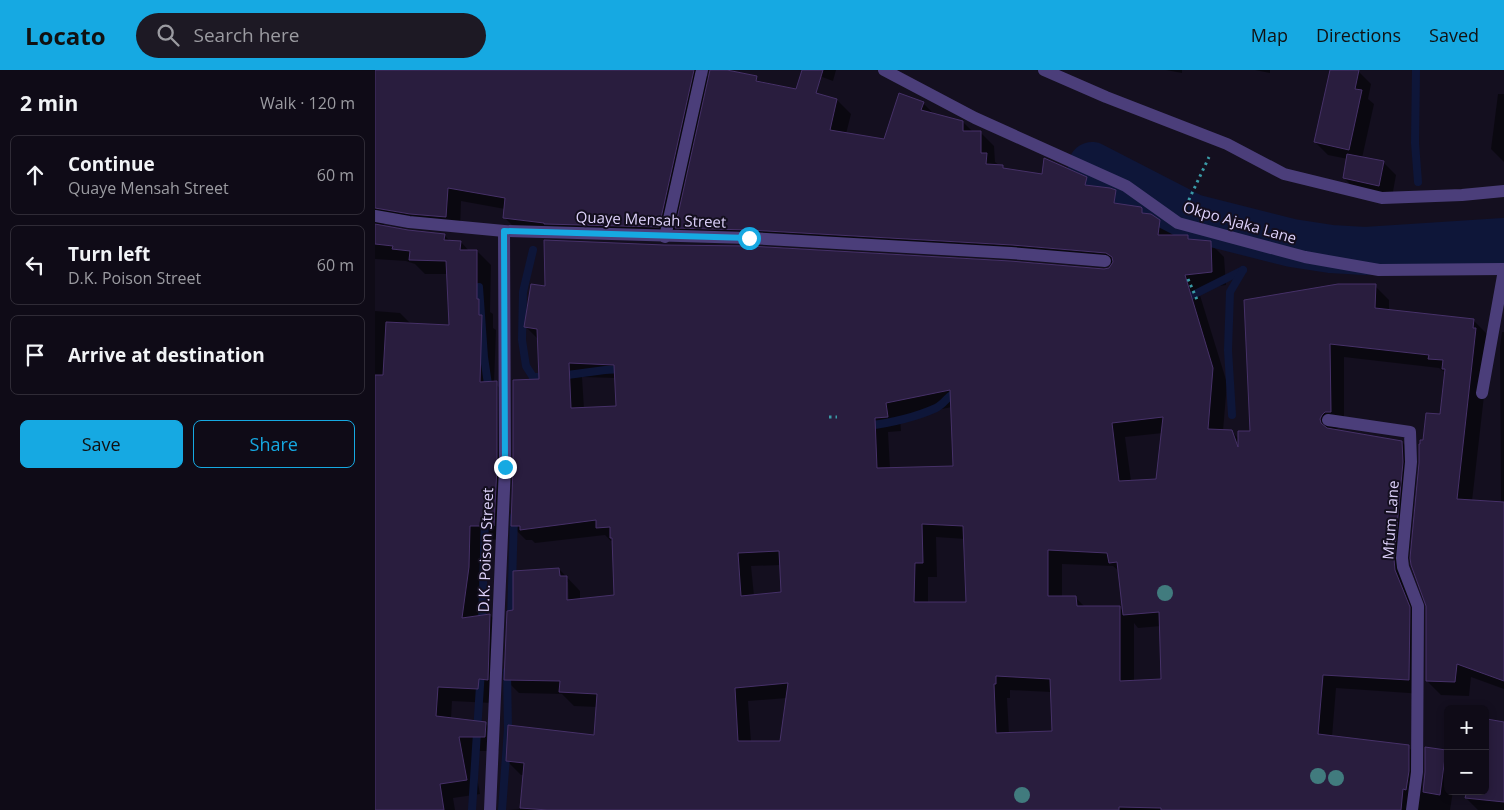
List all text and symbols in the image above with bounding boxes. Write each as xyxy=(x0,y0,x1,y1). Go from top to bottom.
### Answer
search box xyxy=(136,13,486,58)
text: Locato xyxy=(25,19,106,52)
icon: search xyxy=(154,21,182,49)
text: Search here xyxy=(194,22,299,48)
text: Map xyxy=(1251,23,1288,47)
text: Directions xyxy=(1316,23,1401,47)
text: Saved xyxy=(1429,23,1479,47)
text: 2 min xyxy=(20,89,78,117)
text: Walk · 120 m xyxy=(260,92,355,114)
text: Continue xyxy=(68,151,155,177)
icon: ahead xyxy=(21,161,49,189)
text: 60 m xyxy=(317,164,354,186)
text: Quaye Mensah Street xyxy=(68,177,229,199)
street label: Okpo Ajaka Lane xyxy=(1181,196,1299,248)
street label: Quaye Mensah Street xyxy=(575,206,727,232)
route start xyxy=(738,227,761,250)
text: Turn left xyxy=(68,241,150,267)
icon: left xyxy=(21,251,49,279)
text: 60 m xyxy=(317,254,354,276)
text: D.K. Poison Street xyxy=(68,267,201,289)
icon: arrive xyxy=(21,341,49,369)
text: Arrive at destination xyxy=(68,342,265,368)
button: Save xyxy=(20,420,183,468)
button: Share xyxy=(193,420,355,468)
route end xyxy=(494,456,517,479)
street label: Mfum Lane xyxy=(1377,480,1403,560)
street label: D.K. Poison Street xyxy=(473,487,497,613)
map controls xyxy=(1444,705,1489,795)
button: + xyxy=(1444,705,1489,750)
button: − xyxy=(1444,750,1489,795)

